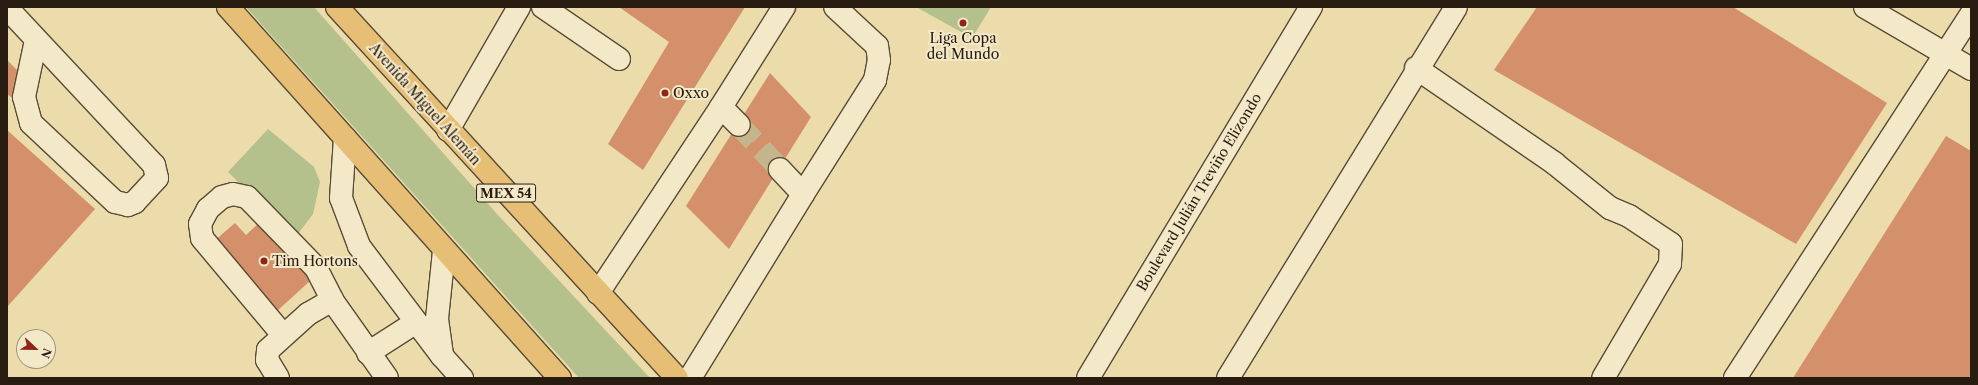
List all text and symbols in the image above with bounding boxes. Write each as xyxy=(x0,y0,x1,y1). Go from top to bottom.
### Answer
marker: Liga Copa del Mundo xyxy=(958,18,968,28)
place label: Liga Copa del Mundo xyxy=(927,30,999,62)
street label: Avenida Miguel Alemán xyxy=(366,39,484,169)
place label: Oxxo xyxy=(673,85,709,101)
marker: Oxxo xyxy=(660,88,670,98)
street label: Boulevard Julián Treviño Elizondo xyxy=(1133,90,1265,294)
road number: MEX 54 xyxy=(475,182,537,204)
place label: Tim Hortons xyxy=(272,253,358,269)
marker: Tim Hortons xyxy=(259,256,269,266)
north arrow xyxy=(16,329,56,369)
text: N xyxy=(38,346,54,360)

